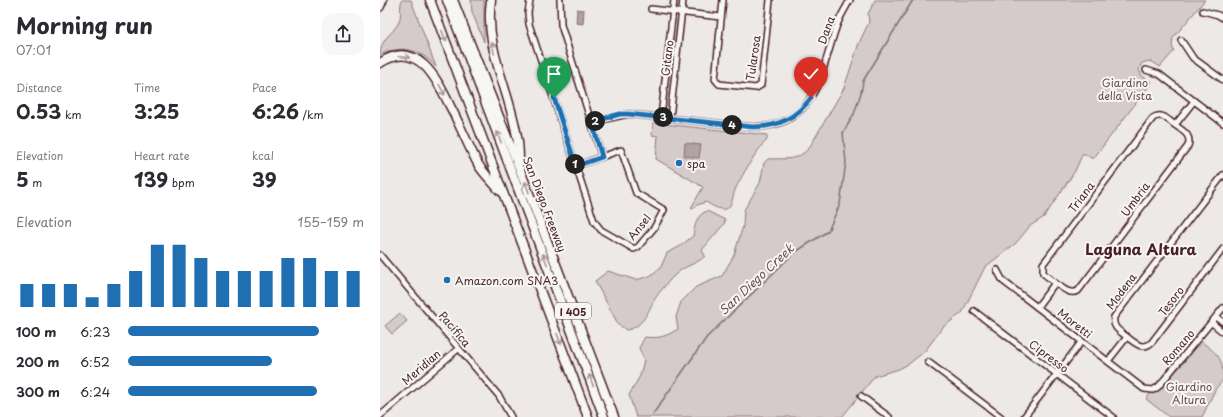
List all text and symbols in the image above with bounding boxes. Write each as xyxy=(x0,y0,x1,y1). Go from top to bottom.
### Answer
text: Morning run xyxy=(16,8,153,41)
button: share xyxy=(322,13,364,55)
street label: Dana xyxy=(813,13,839,46)
one-way arrow xyxy=(441,30,448,43)
street label: Tularosa xyxy=(741,34,765,82)
street label: Gitano xyxy=(656,39,678,77)
text: 07:01 xyxy=(16,40,51,59)
one-way arrow xyxy=(489,42,497,55)
one-way arrow xyxy=(397,53,410,60)
pin xyxy=(537,57,571,98)
pin xyxy=(794,57,828,98)
icon: arrive xyxy=(543,63,565,85)
icon: check xyxy=(800,63,822,85)
park label: Giardino della Vista xyxy=(1098,74,1152,104)
text: Distance xyxy=(16,79,62,96)
text: Time xyxy=(134,79,160,96)
text: Pace xyxy=(252,79,277,96)
one-way arrow xyxy=(439,84,447,96)
text: 0.53 xyxy=(16,96,61,126)
text: 3:25 xyxy=(134,96,180,126)
text: 6:26 xyxy=(252,96,299,126)
text: km xyxy=(61,106,81,123)
text: /km xyxy=(299,106,324,123)
pin: 3 xyxy=(653,107,673,127)
text: 3 xyxy=(659,108,667,125)
pin: 2 xyxy=(585,111,605,131)
text: 2 xyxy=(591,112,599,129)
pin: 4 xyxy=(722,115,742,135)
text: 4 xyxy=(728,116,736,133)
one-way arrow xyxy=(495,131,502,144)
text: Elevation xyxy=(16,147,63,164)
text: Heart rate xyxy=(134,147,190,164)
text: kcal xyxy=(252,147,274,164)
street label: San Diego Freeway xyxy=(519,154,571,254)
pin: 1 xyxy=(565,154,585,174)
text: 1 xyxy=(572,155,578,172)
place label: spa xyxy=(687,155,706,172)
marker: spa xyxy=(674,158,684,168)
text: 5 xyxy=(16,164,29,194)
text: 139 xyxy=(134,164,168,194)
text: 39 xyxy=(252,164,277,194)
text: m xyxy=(29,174,42,191)
text: bpm xyxy=(168,174,195,191)
street label: Triana xyxy=(1064,178,1098,216)
street label: Umbria xyxy=(1116,178,1154,220)
one-way arrow xyxy=(522,182,530,194)
street label: Ansel xyxy=(623,210,655,244)
text: Elevation xyxy=(16,212,72,231)
text: 155–159 m xyxy=(297,212,364,231)
district label: Laguna Altura xyxy=(1085,237,1198,260)
water label: San Diego Creek xyxy=(714,239,798,319)
one-way arrow xyxy=(540,253,548,265)
street label: Modena xyxy=(1102,269,1141,313)
place label: Amazon.com SNA3 xyxy=(455,272,558,289)
marker: Amazon.com SNA3 xyxy=(442,275,452,285)
street label: Tesoro xyxy=(1154,282,1188,320)
road number: I 405 xyxy=(555,303,591,319)
street label: Moretti xyxy=(1054,304,1096,342)
street label: Pacifica xyxy=(435,307,475,351)
text: 100 m xyxy=(16,322,57,341)
text: 6:23 xyxy=(80,322,110,341)
street label: Romano xyxy=(1158,325,1198,369)
one-way arrow xyxy=(555,333,563,345)
street label: Cipresso xyxy=(1026,335,1072,377)
street label: Meridian xyxy=(398,345,444,389)
text: 200 m xyxy=(16,352,60,371)
text: 6:52 xyxy=(80,352,110,371)
one-way arrow xyxy=(586,375,594,387)
park label: Giardino Altura xyxy=(1166,378,1212,408)
text: 300 m xyxy=(16,382,60,401)
text: 6:24 xyxy=(80,382,110,401)

